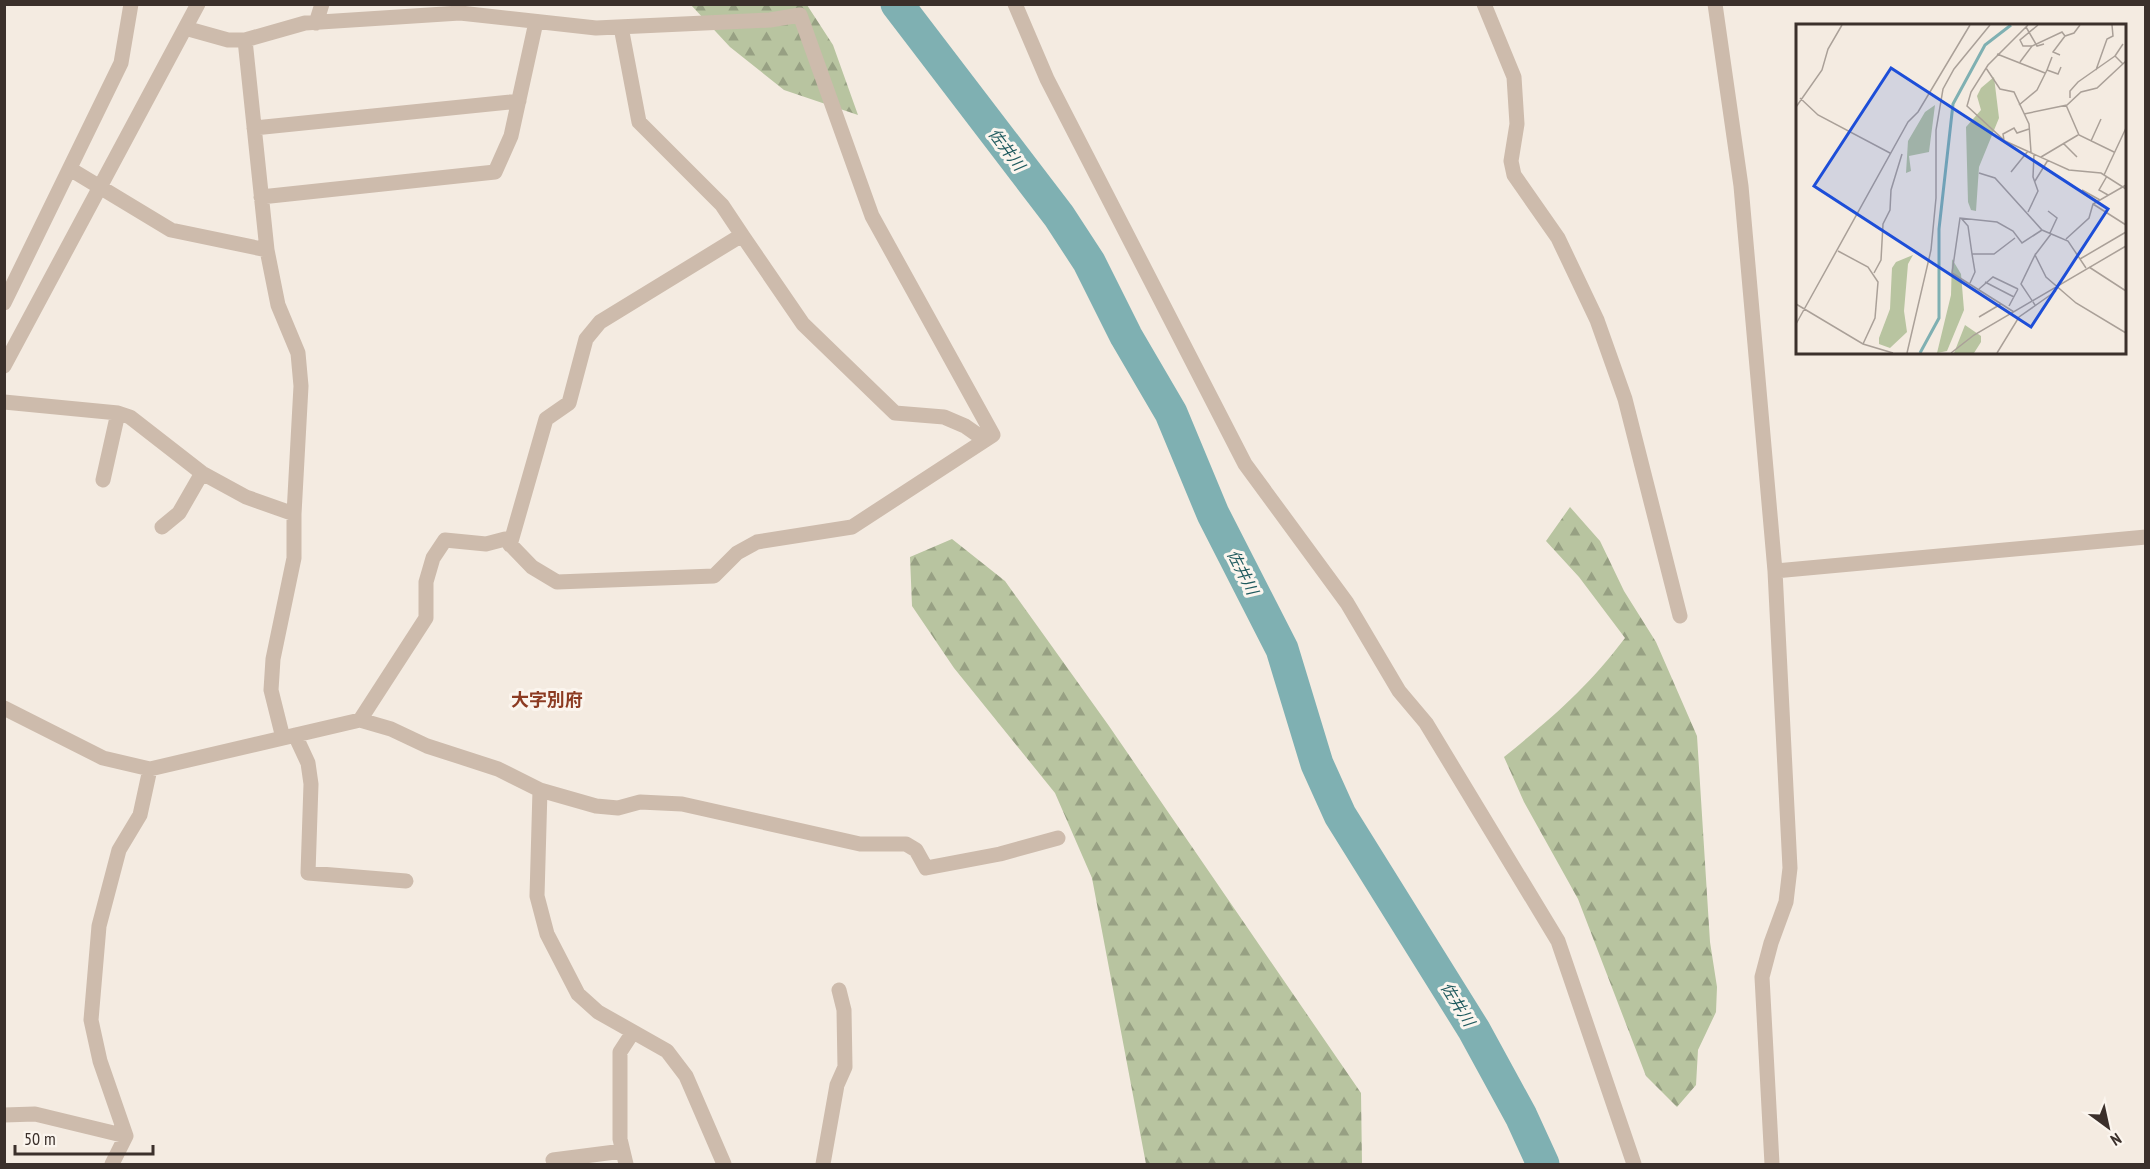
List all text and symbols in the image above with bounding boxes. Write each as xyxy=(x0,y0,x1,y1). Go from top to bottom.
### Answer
inset map xyxy=(1796,24,2126,354)
water label: 佐井川 xyxy=(985,124,1031,176)
water label: 佐井川 xyxy=(1223,546,1264,600)
district label: 大字別府 xyxy=(511,688,583,711)
water label: 佐井川 xyxy=(1437,978,1480,1031)
north arrow xyxy=(2078,1097,2138,1157)
scale bar xyxy=(15,1118,153,1156)
text: 50 m xyxy=(24,1127,56,1150)
text: N xyxy=(2107,1129,2125,1150)

